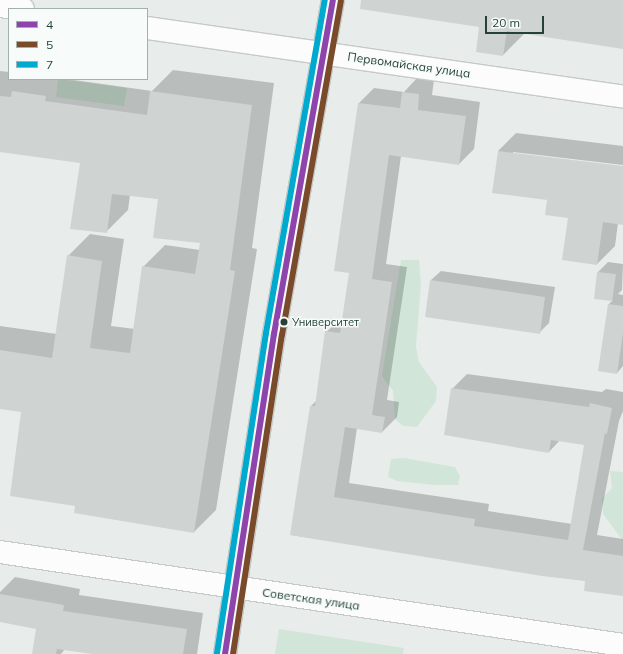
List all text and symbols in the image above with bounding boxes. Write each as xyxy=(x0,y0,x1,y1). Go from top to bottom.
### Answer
legend xyxy=(8,8,148,80)
scale bar xyxy=(487,8,546,34)
text: 20 m xyxy=(492,15,520,30)
text: 4 xyxy=(46,17,53,32)
text: 5 xyxy=(46,37,53,52)
street label: Первомайская улица xyxy=(347,49,471,81)
text: 7 xyxy=(46,57,53,72)
place label: Университет xyxy=(292,315,359,329)
marker: Университет xyxy=(279,317,289,327)
street label: Советская улица xyxy=(261,585,361,613)

